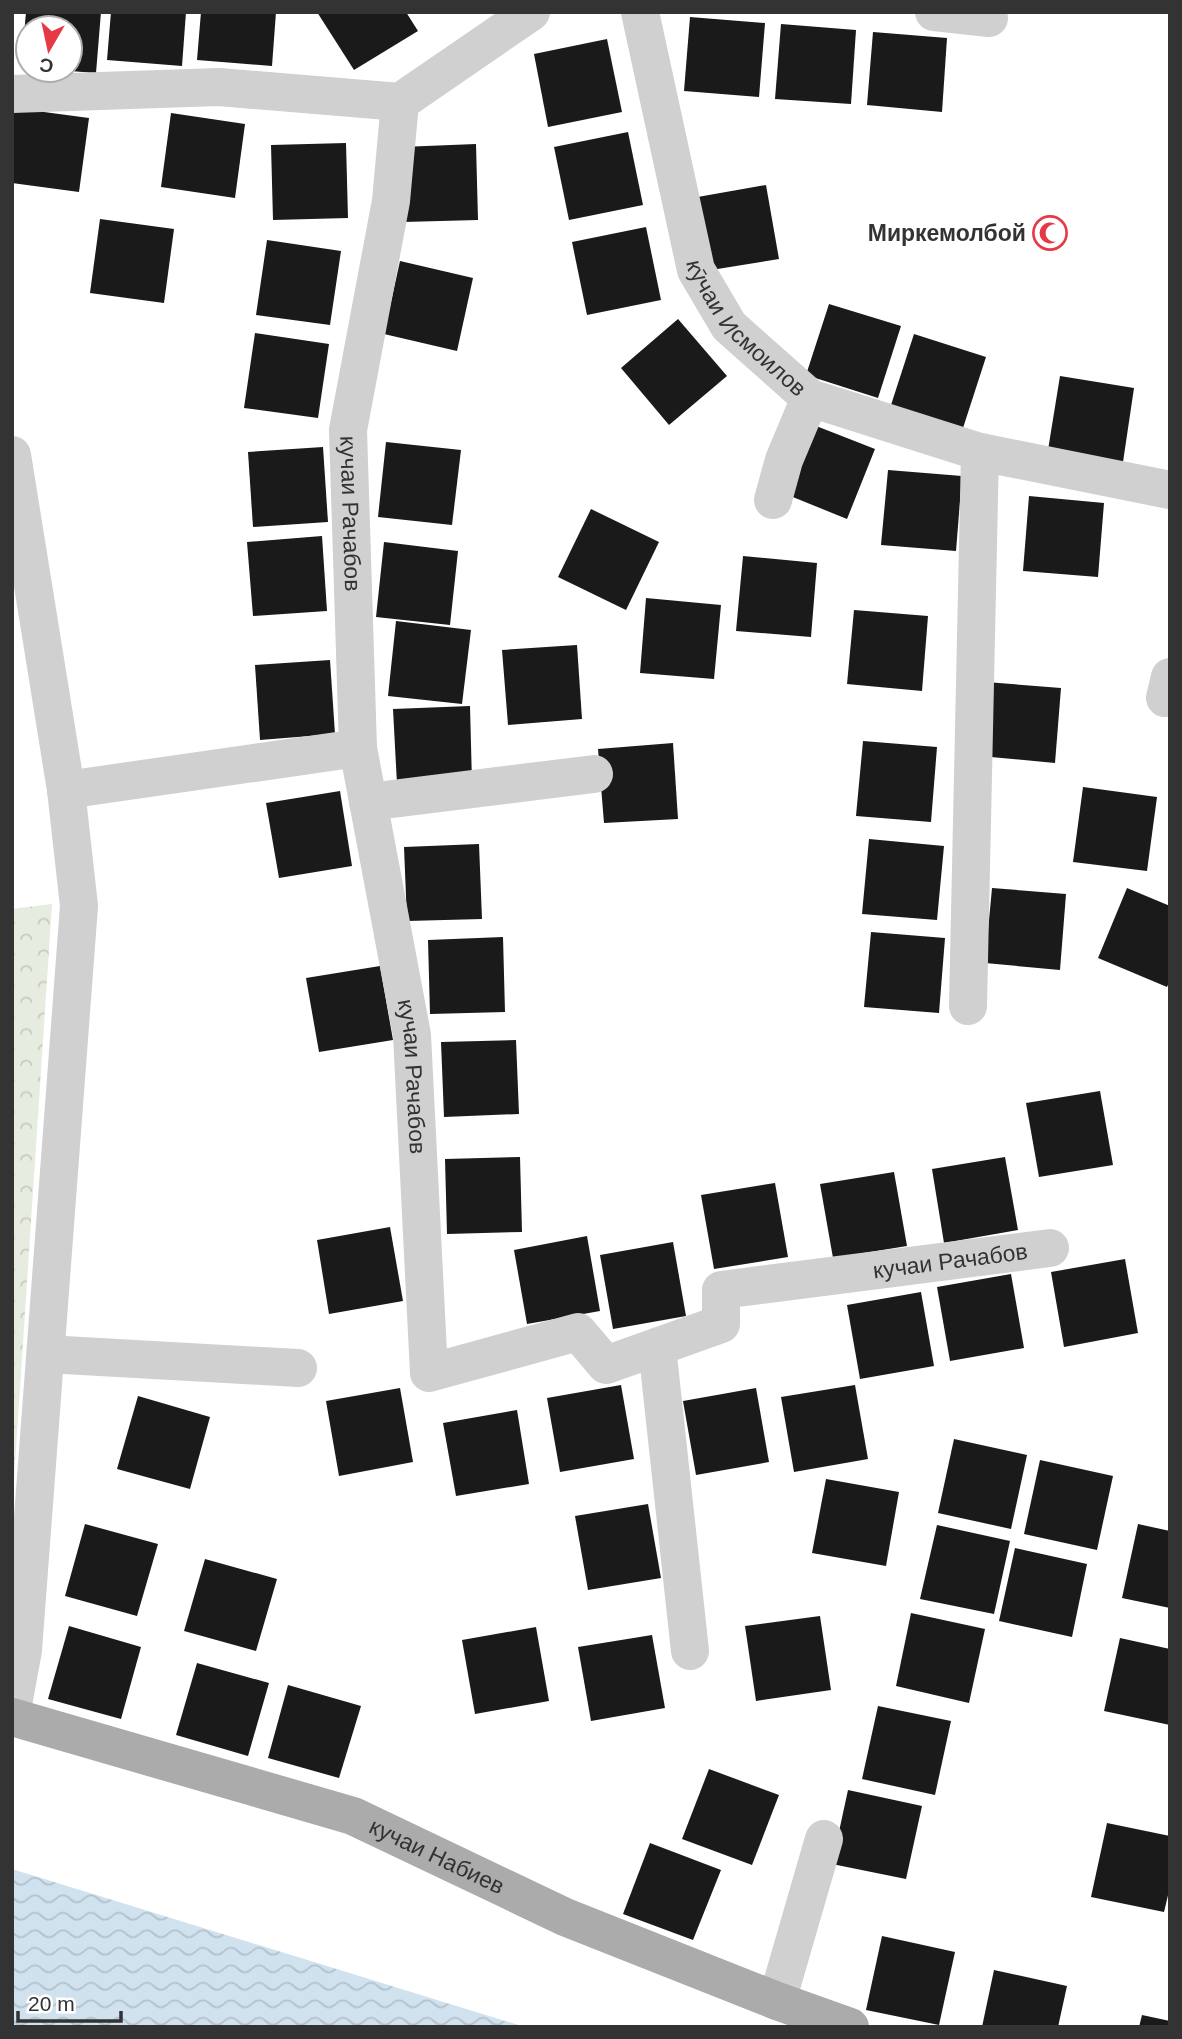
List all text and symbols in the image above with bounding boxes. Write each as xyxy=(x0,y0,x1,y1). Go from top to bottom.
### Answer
north arrow xyxy=(14,14,84,84)
text: С xyxy=(38,54,55,77)
mosque icon: Миркемолбой xyxy=(1031,214,1069,252)
place label: Миркемолбой xyxy=(868,220,1026,246)
street label: кӯчаи Исмоилов xyxy=(681,258,812,401)
street label: кучаи Рачабов xyxy=(335,435,366,592)
street label: кучаи Рачабов xyxy=(392,997,431,1155)
street label: кучаи Рачабов xyxy=(871,1238,1029,1283)
street label: кучаи Набиев xyxy=(365,1813,509,1899)
scale bar xyxy=(18,1980,121,2024)
text: 20 m xyxy=(28,1992,75,2015)

